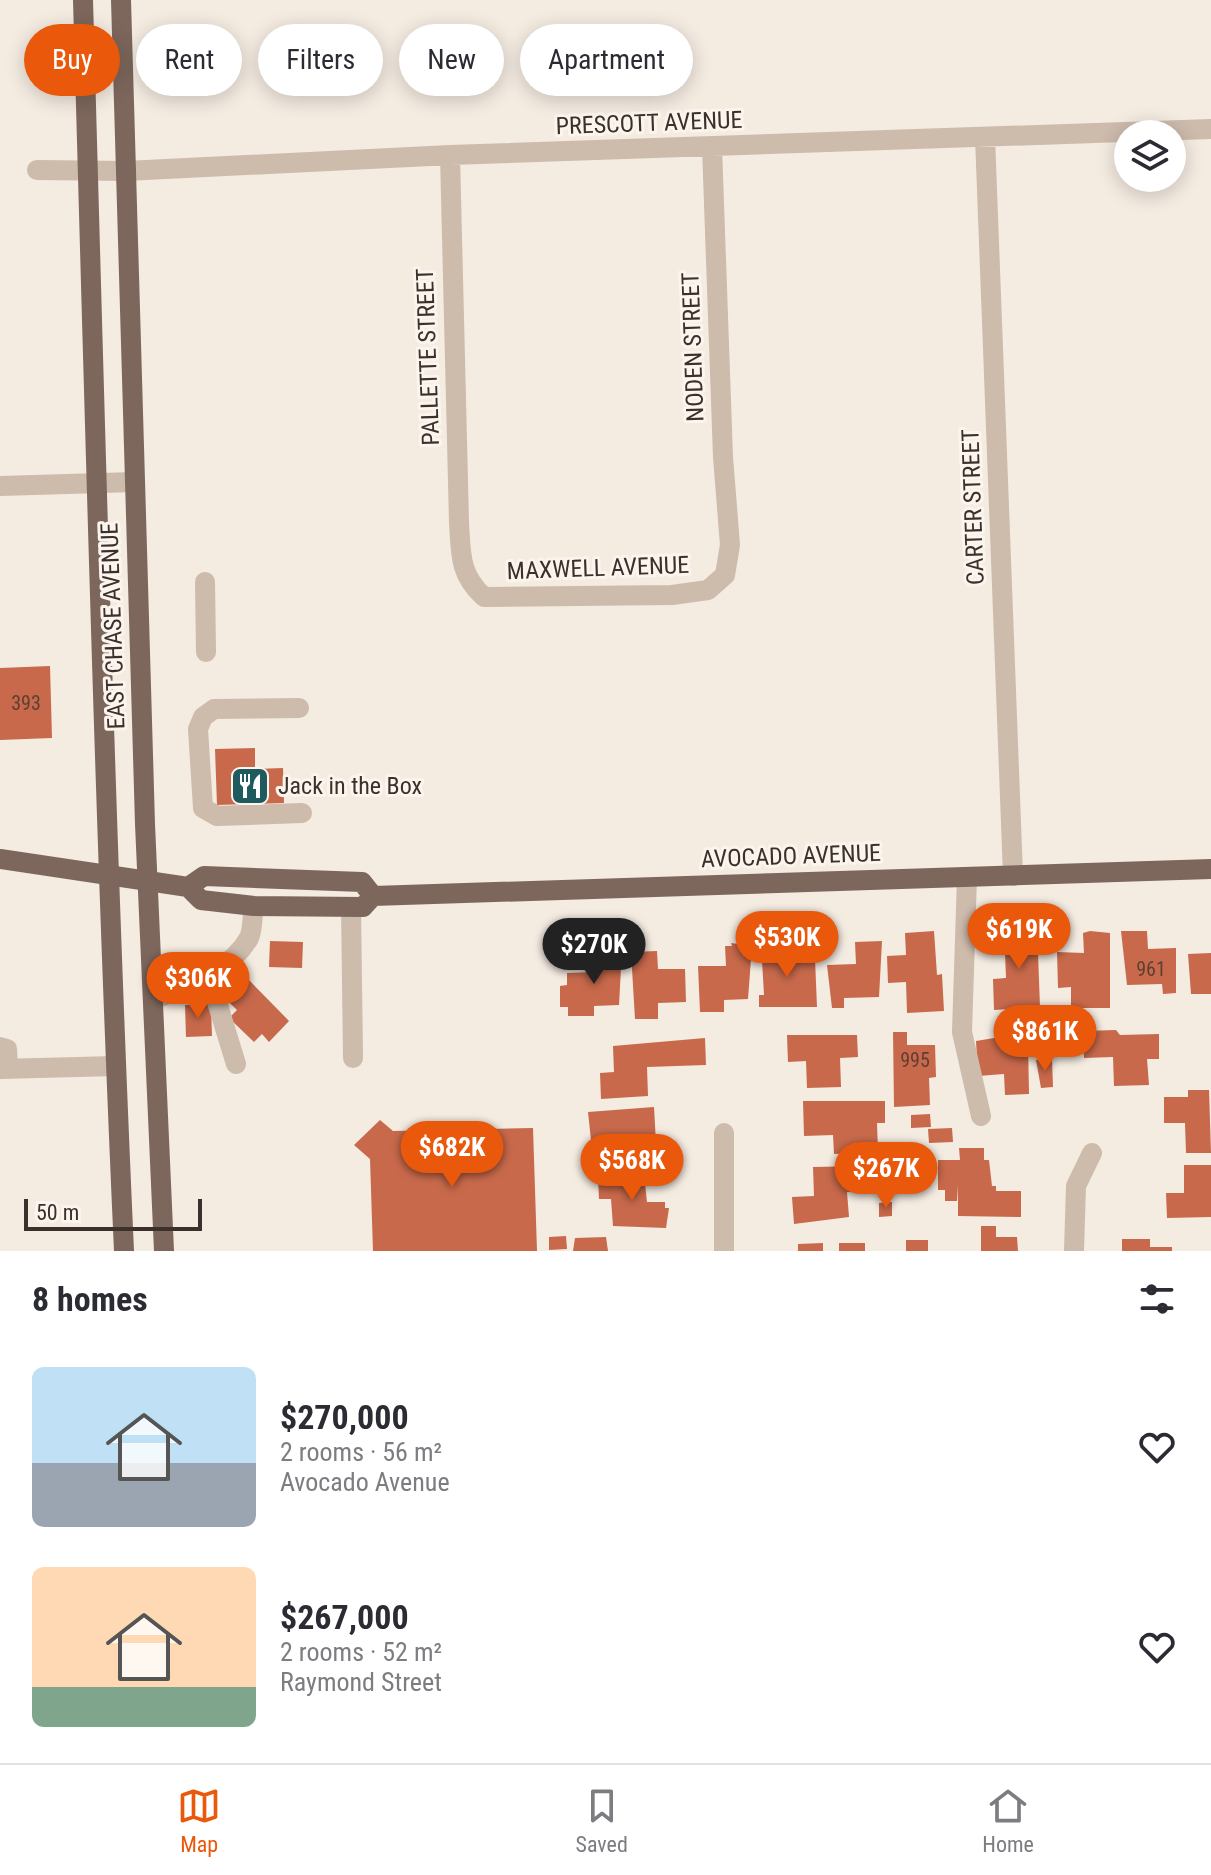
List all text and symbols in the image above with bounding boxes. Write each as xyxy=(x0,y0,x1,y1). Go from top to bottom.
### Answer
chip: Buy xyxy=(24,24,120,96)
chip: Rent xyxy=(136,24,242,96)
chip: Filters xyxy=(258,24,383,96)
chip: New xyxy=(399,24,504,96)
chip: Apartment xyxy=(520,24,693,96)
street label: PRESCOTT AVENUE xyxy=(555,106,743,140)
map controls xyxy=(1114,120,1186,192)
button: layers xyxy=(1114,120,1186,192)
street label: PALLETTE STREET xyxy=(411,268,445,446)
street label: NODEN STREET xyxy=(676,272,710,422)
street label: CARTER STREET xyxy=(956,428,990,586)
street label: EAST CHASE AVENUE xyxy=(95,522,131,730)
street label: MAXWELL AVENUE xyxy=(506,551,690,585)
house number: 393 xyxy=(11,691,41,715)
restaurant icon: Jack in the Box xyxy=(229,765,271,807)
place label: Jack in the Box xyxy=(278,772,422,800)
street label: AVOCADO AVENUE xyxy=(701,839,882,873)
pin: $619K xyxy=(963,903,1075,971)
pin: $530K xyxy=(731,911,843,979)
text: $619K xyxy=(986,914,1052,944)
pin: $270K xyxy=(538,918,650,986)
text: $530K xyxy=(754,922,820,952)
text: $270K xyxy=(561,929,627,959)
pin: $306K xyxy=(142,952,254,1020)
house number: 961 xyxy=(1136,957,1166,981)
text: $306K xyxy=(165,963,231,993)
pin: $861K xyxy=(989,1005,1101,1073)
text: $861K xyxy=(1012,1016,1078,1046)
house number: 995 xyxy=(900,1048,930,1072)
pin: $682K xyxy=(396,1121,508,1189)
text: $682K xyxy=(419,1132,485,1162)
pin: $568K xyxy=(576,1134,688,1202)
pin: $267K xyxy=(830,1142,942,1210)
text: $568K xyxy=(599,1145,665,1175)
text: $267K xyxy=(853,1153,919,1183)
scale bar xyxy=(24,1195,202,1231)
text: 50 m xyxy=(36,1200,79,1225)
icon: filters xyxy=(1135,1277,1179,1321)
text: 8 homes xyxy=(32,1279,148,1319)
text: $270,000 xyxy=(280,1397,409,1437)
icon: home xyxy=(96,1399,192,1495)
icon: heart xyxy=(1135,1425,1179,1469)
text: 2 rooms · 56 m² xyxy=(280,1437,442,1467)
text: Avocado Avenue xyxy=(280,1467,450,1497)
text: $267,000 xyxy=(280,1597,409,1637)
icon: home xyxy=(96,1599,192,1695)
icon: heart xyxy=(1135,1625,1179,1669)
text: 2 rooms · 52 m² xyxy=(280,1637,442,1667)
text: Raymond Street xyxy=(280,1667,442,1697)
tab: Map xyxy=(177,1784,221,1857)
tab: Saved xyxy=(576,1784,628,1857)
tab: Home xyxy=(982,1784,1034,1857)

